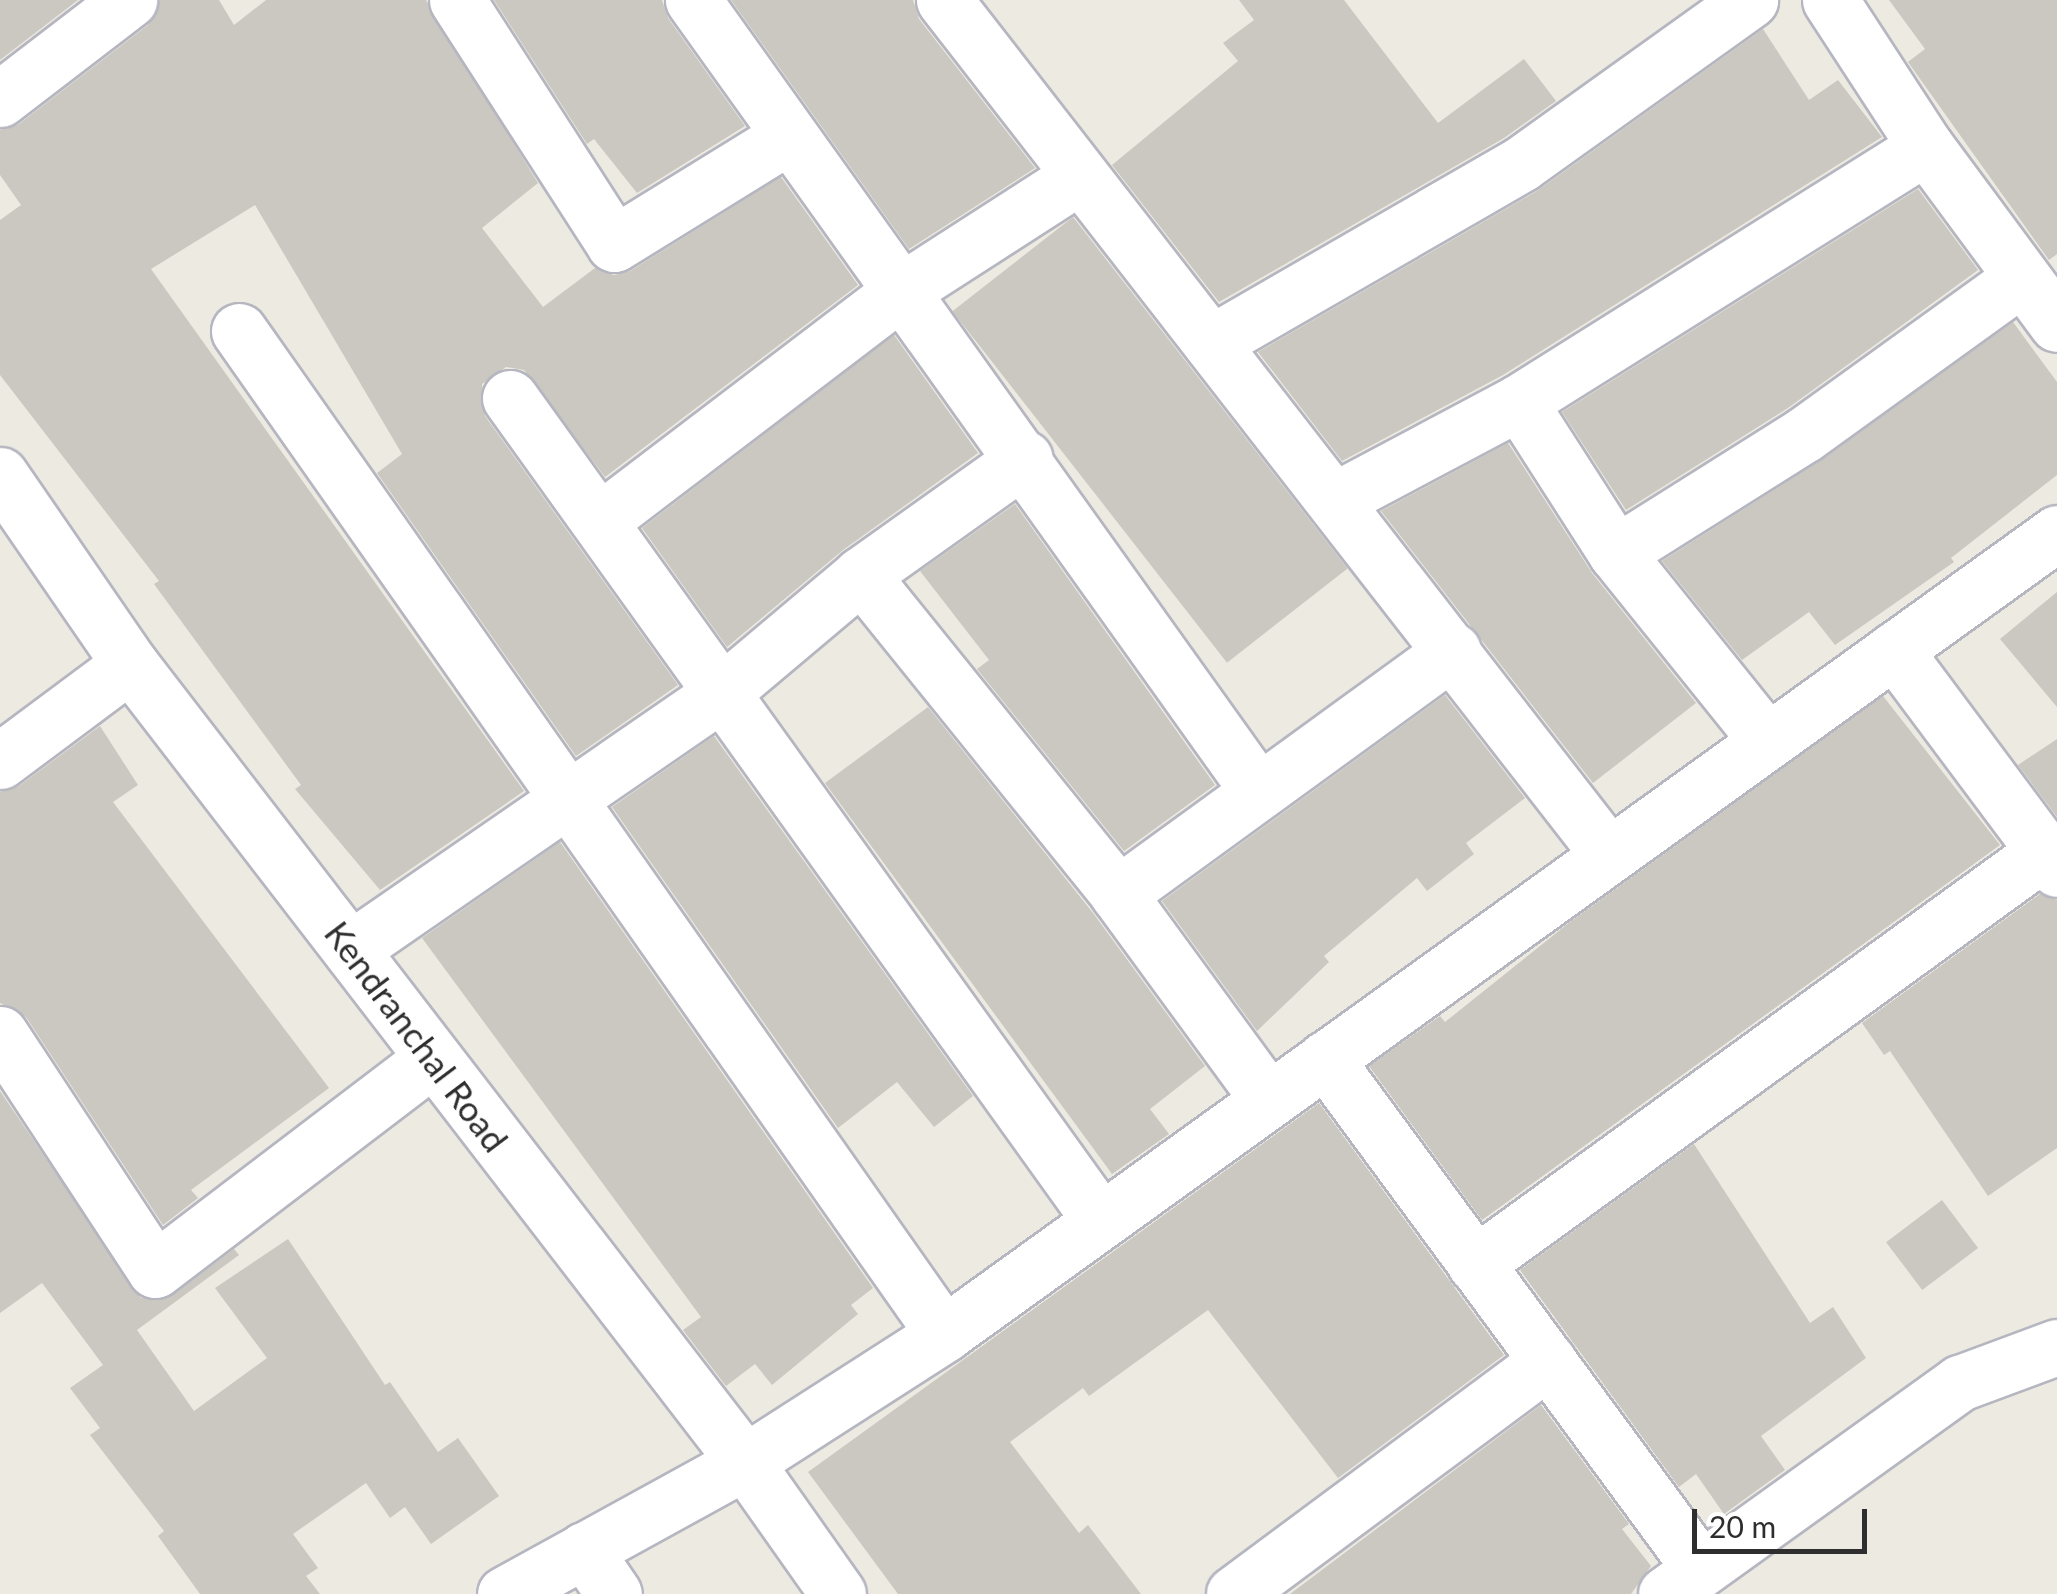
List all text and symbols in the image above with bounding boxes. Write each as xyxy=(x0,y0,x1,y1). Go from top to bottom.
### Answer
street label: Kendranchal Road xyxy=(317,913,517,1159)
scale bar xyxy=(1697,1489,1872,1551)
text: 20 m xyxy=(1709,1508,1776,1544)

